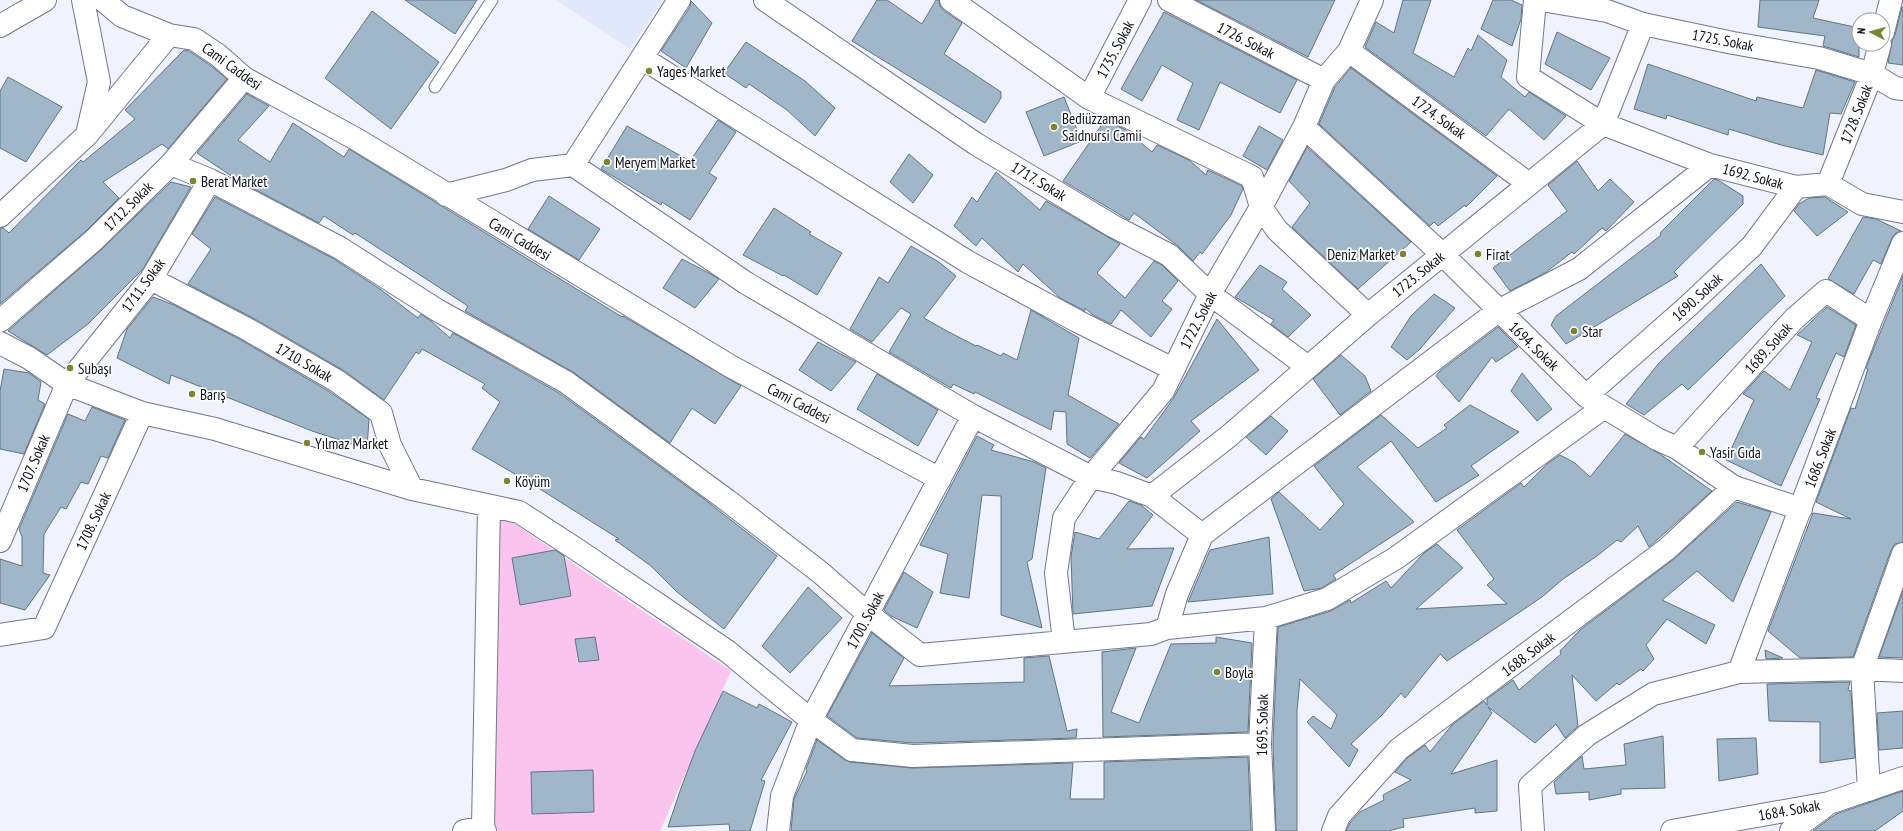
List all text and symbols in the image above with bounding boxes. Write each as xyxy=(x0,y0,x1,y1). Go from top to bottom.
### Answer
north arrow xyxy=(1851,12,1891,52)
street label: 1735. Sokak xyxy=(1092,17,1138,81)
street label: 1726. Sokak xyxy=(1214,17,1278,63)
street label: 1725. Sokak xyxy=(1691,25,1756,55)
text: N xyxy=(1854,27,1868,35)
street label: Cami Caddesi xyxy=(198,38,266,94)
place label: Yages Market xyxy=(657,62,726,81)
marker: Yages Market xyxy=(644,66,654,76)
street label: 1728. Sokak xyxy=(1836,81,1877,146)
street label: 1724. Sokak xyxy=(1408,91,1470,143)
place label: Bediüzzaman Saidnursi Camii xyxy=(1062,109,1142,145)
marker: Bediüzzaman Saidnursi Camii xyxy=(1049,122,1059,132)
place label: Meryem Market xyxy=(615,153,695,172)
marker: Meryem Market xyxy=(602,157,612,167)
street label: 1717. Sokak xyxy=(1008,157,1070,205)
street label: 1692. Sokak xyxy=(1720,159,1786,193)
place label: Berat Market xyxy=(201,172,267,191)
marker: Berat Market xyxy=(188,176,198,186)
street label: 1712. Sokak xyxy=(99,177,157,235)
street label: Cami Caddesi xyxy=(486,213,554,265)
place label: Deniz Market xyxy=(1327,245,1395,264)
place label: Firat xyxy=(1486,245,1510,264)
street label: 1723. Sokak xyxy=(1388,247,1448,301)
marker: Deniz Market xyxy=(1398,249,1408,259)
marker: Firat xyxy=(1473,249,1483,259)
street label: 1711. Sokak xyxy=(117,254,169,316)
street label: 1690. Sokak xyxy=(1668,269,1726,325)
street label: 1722. Sokak xyxy=(1175,288,1221,352)
street label: 1694. Sokak xyxy=(1505,317,1563,375)
street label: 1689. Sokak xyxy=(1740,318,1796,378)
place label: Star xyxy=(1582,322,1604,341)
marker: Star xyxy=(1569,326,1579,336)
street label: 1710. Sokak xyxy=(272,338,336,386)
place label: Subaşı xyxy=(78,359,112,378)
marker: Subaşı xyxy=(65,363,75,373)
street label: Cami Caddesi xyxy=(764,378,834,428)
place label: Barış xyxy=(200,385,226,404)
marker: Barış xyxy=(187,389,197,399)
street label: 1686. Sokak xyxy=(1800,425,1840,491)
street label: 1707. Sokak xyxy=(12,431,54,495)
place label: Yılmaz Market xyxy=(315,434,388,453)
marker: Yılmaz Market xyxy=(302,438,312,448)
place label: Yasir Gıda xyxy=(1710,443,1761,462)
marker: Yasir Gıda xyxy=(1697,447,1707,457)
place label: Köyüm xyxy=(515,472,550,491)
marker: Köyüm xyxy=(502,476,512,486)
street label: 1708. Sokak xyxy=(71,489,115,553)
street label: 1700. Sokak xyxy=(842,588,888,652)
street label: 1688. Sokak xyxy=(1497,628,1559,680)
place label: Boyla xyxy=(1225,663,1254,682)
marker: Boyla xyxy=(1212,667,1222,677)
street label: 1695. Sokak xyxy=(1252,693,1272,756)
street label: 1684. Sokak xyxy=(1757,795,1822,825)

